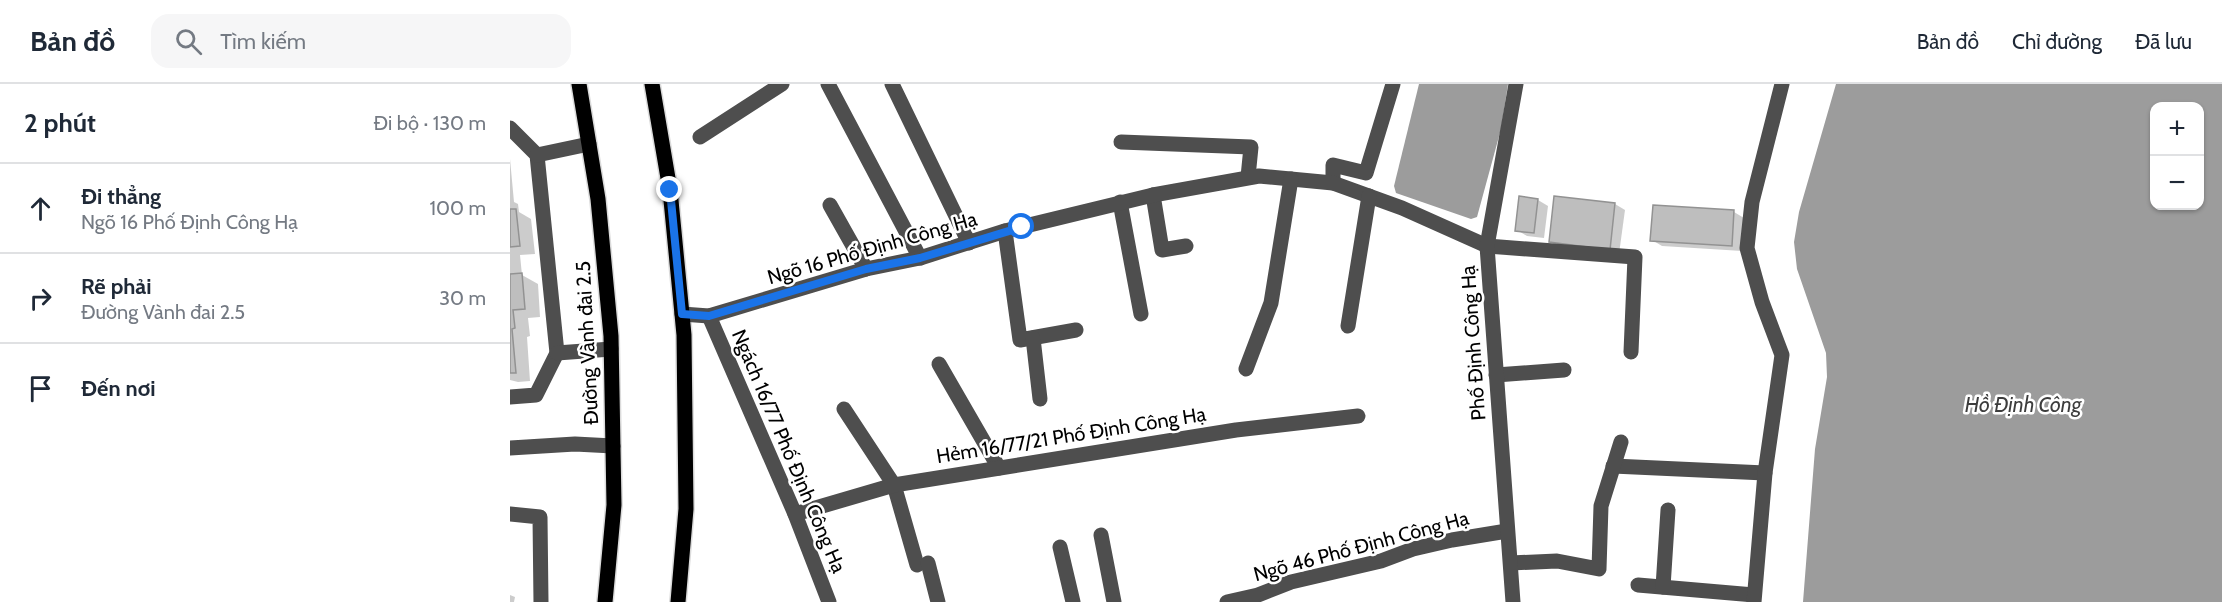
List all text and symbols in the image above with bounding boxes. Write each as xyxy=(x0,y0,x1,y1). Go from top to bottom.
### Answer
search box xyxy=(151,14,571,68)
text: Bản đồ xyxy=(30,24,115,58)
icon: search xyxy=(172,25,205,58)
text: Tìm kiếm xyxy=(220,28,306,55)
text: Bản đồ xyxy=(1917,29,1979,54)
text: Chỉ đường xyxy=(2012,29,2102,54)
text: Đã lưu xyxy=(2135,29,2192,54)
map controls xyxy=(2150,102,2204,210)
button: + xyxy=(2150,102,2204,156)
text: 2 phút xyxy=(24,107,96,139)
text: Đi bộ · 130 m xyxy=(373,111,486,135)
button: − xyxy=(2150,156,2204,210)
route end xyxy=(656,176,682,202)
text: Đi thẳng xyxy=(81,183,161,210)
icon: ahead xyxy=(24,192,57,225)
text: 100 m xyxy=(430,196,486,220)
street label: Ngõ 16 Phố Định Công Hạ xyxy=(764,206,980,289)
text: Ngõ 16 Phố Định Công Hạ xyxy=(81,210,298,234)
route start xyxy=(1008,213,1034,239)
street label: Đường Vành đai 2.5 xyxy=(571,260,603,426)
street label: Phố Định Công Hạ xyxy=(1456,264,1490,421)
text: Rẽ phải xyxy=(81,273,152,300)
icon: right xyxy=(24,282,57,315)
text: 30 m xyxy=(439,286,486,310)
text: Đường Vành đai 2.5 xyxy=(81,300,245,324)
street label: Ngách 16/77 Phố Định Công Hạ xyxy=(727,326,851,577)
icon: arrive xyxy=(24,372,57,405)
text: Đến nơi xyxy=(81,375,155,402)
water label: Hồ Định Công xyxy=(1965,392,2083,417)
street label: Hẻm 16/77/21 Phố Định Công Hạ xyxy=(934,402,1208,468)
street label: Ngõ 46 Phố Định Công Hạ xyxy=(1251,506,1472,586)

